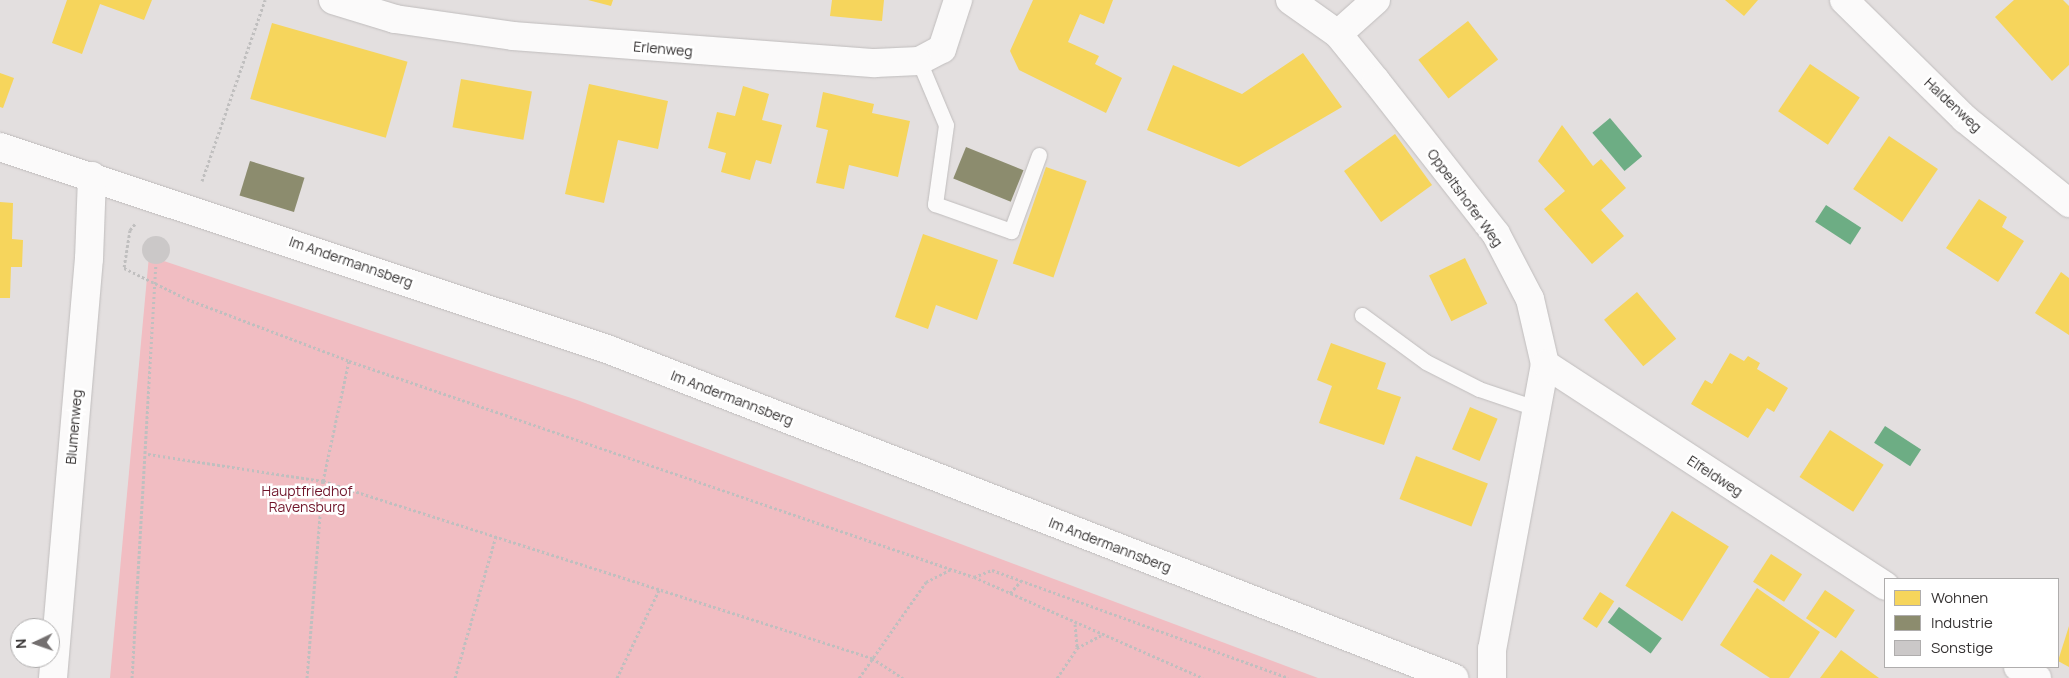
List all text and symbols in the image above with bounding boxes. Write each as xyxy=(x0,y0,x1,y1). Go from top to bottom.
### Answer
street label: Erlenweg xyxy=(633,38,693,60)
street label: Haldenweg xyxy=(1921,74,1985,136)
street label: Oppeltshofer Weg xyxy=(1424,146,1506,250)
street label: Im Andermannsberg xyxy=(287,233,415,291)
street label: Im Andermannsberg xyxy=(668,367,796,429)
street label: Blumenweg xyxy=(62,389,86,465)
street label: Elfeldweg xyxy=(1684,452,1746,500)
park label: Hauptfriedhof Ravensburg xyxy=(262,483,352,516)
street label: Im Andermannsberg xyxy=(1046,514,1174,576)
legend xyxy=(1884,578,2059,668)
text: Wohnen xyxy=(1931,587,1988,608)
text: Industrie xyxy=(1931,612,1993,633)
north arrow xyxy=(10,618,60,668)
text: Sonstige xyxy=(1931,637,1993,658)
text: N xyxy=(11,638,30,649)

